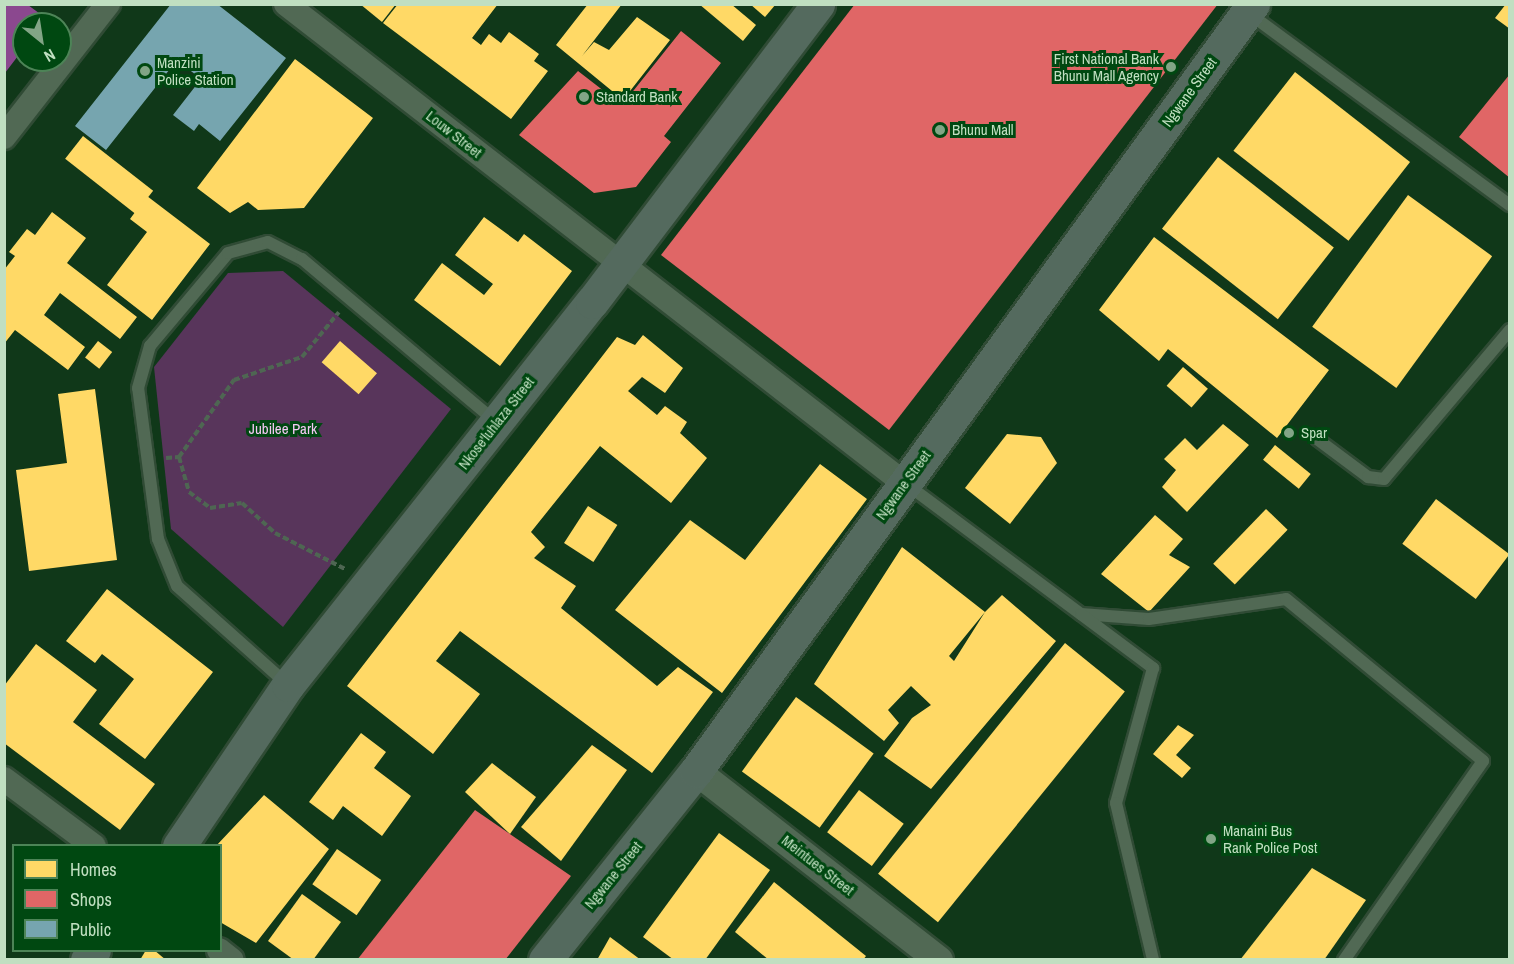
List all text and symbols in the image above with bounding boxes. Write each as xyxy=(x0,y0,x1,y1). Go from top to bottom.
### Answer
north arrow xyxy=(12,12,72,72)
text: N xyxy=(40,44,60,68)
place label: First National Bank Bhunu Mall Agency xyxy=(1053,49,1159,84)
place label: Manzini Police Station xyxy=(157,53,234,88)
street label: Ngwane Street xyxy=(1158,54,1220,130)
marker: First National Bank Bhunu Mall Agency xyxy=(1164,60,1178,74)
marker: Manzini Police Station xyxy=(138,64,152,78)
place label: Standard Bank xyxy=(596,88,677,106)
marker: Standard Bank xyxy=(577,90,591,104)
street label: Louw Street xyxy=(423,107,485,161)
place label: Bhunu Mall xyxy=(952,121,1014,139)
marker: Bhunu Mall xyxy=(933,123,947,137)
street label: Nkose'luhlaza Street xyxy=(454,373,538,473)
park label: Jubilee Park xyxy=(249,420,317,438)
place label: Spar xyxy=(1301,424,1327,442)
marker: Spar xyxy=(1282,426,1296,440)
street label: Ngwane Street xyxy=(872,447,934,523)
place label: Manaini Bus Rank Police Post xyxy=(1223,821,1317,856)
street label: Meintues Street xyxy=(778,831,858,899)
marker: Manaini Bus Rank Police Post xyxy=(1204,832,1218,846)
street label: Ngwane Street xyxy=(580,838,646,912)
legend xyxy=(12,844,222,952)
text: Homes xyxy=(70,857,117,882)
text: Shops xyxy=(70,887,112,912)
text: Public xyxy=(70,917,111,942)

